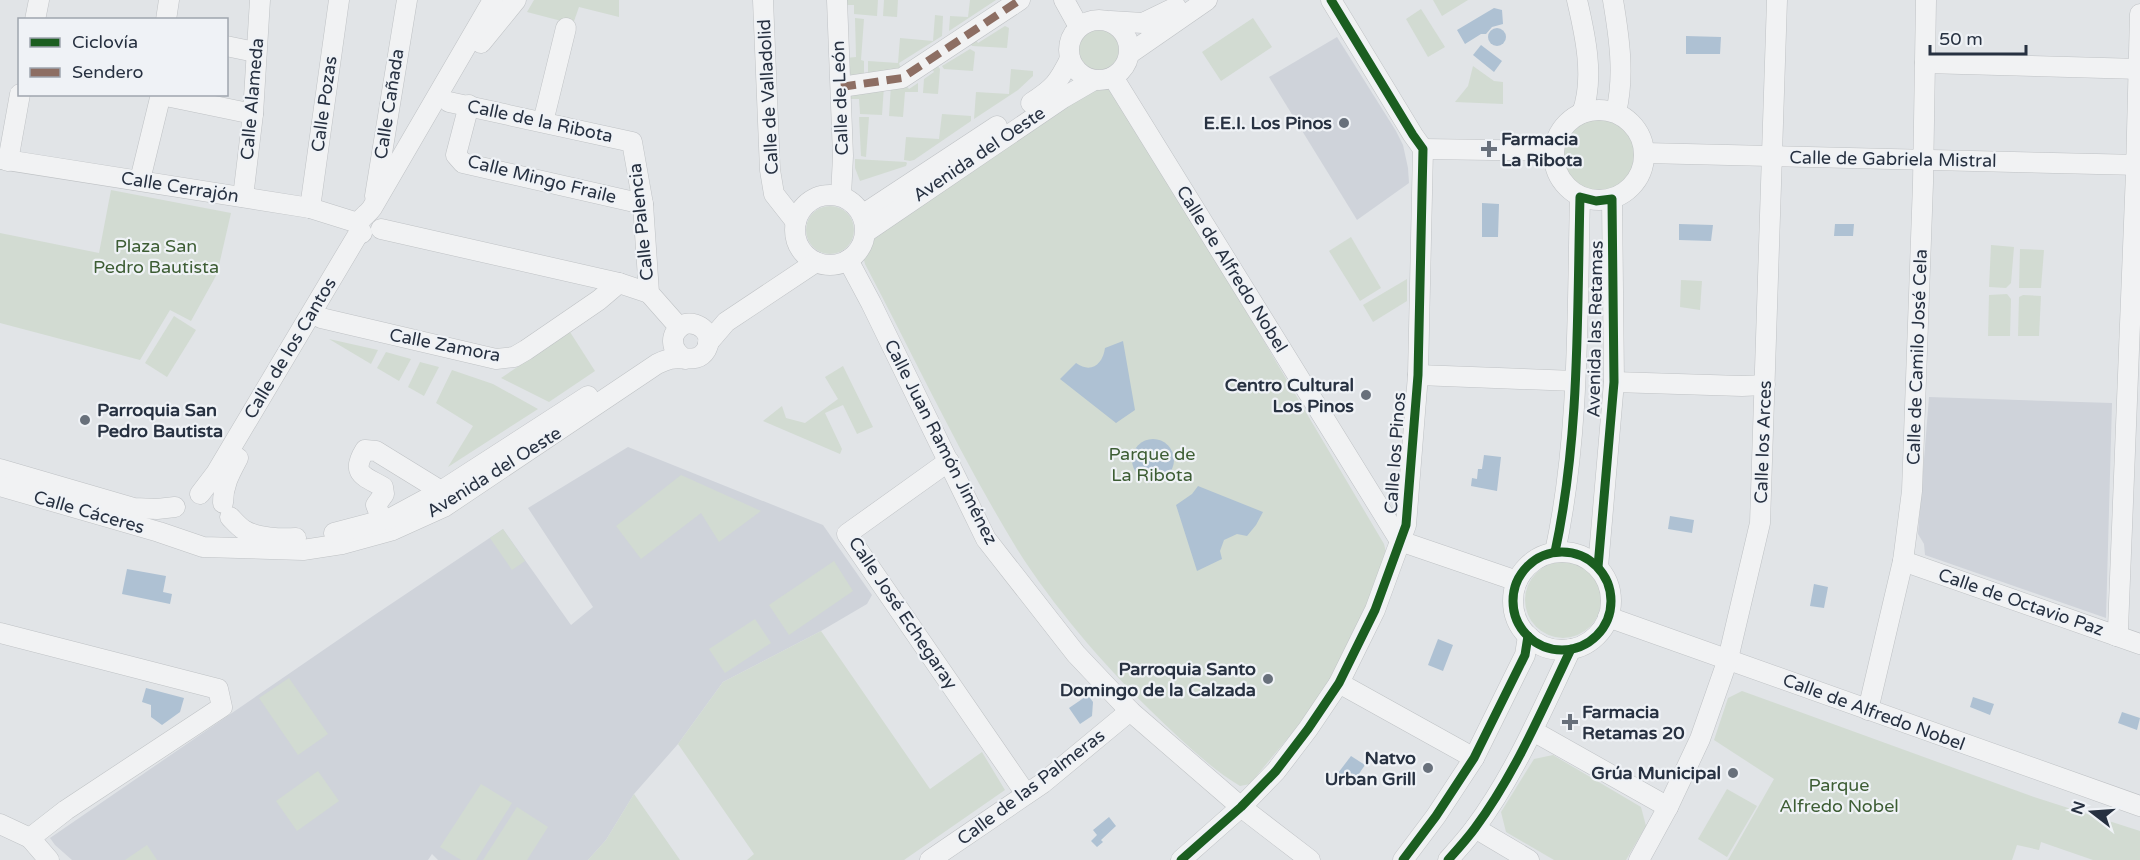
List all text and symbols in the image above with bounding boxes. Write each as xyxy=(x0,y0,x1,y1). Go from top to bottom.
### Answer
legend xyxy=(18,18,228,96)
scale bar xyxy=(1930,18,2026,56)
street label: Calle de Valladolid xyxy=(753,19,783,175)
text: 50 m xyxy=(1939,28,1983,50)
text: Ciclovía xyxy=(72,31,138,53)
street label: Calle Alameda xyxy=(236,37,268,161)
street label: Calle de León xyxy=(827,40,853,156)
street label: Calle Cañada xyxy=(369,47,409,161)
street label: Calle Pozas xyxy=(306,54,342,154)
text: Sendero xyxy=(72,61,143,83)
street label: Calle de la Ribota xyxy=(465,95,615,147)
street label: Avenida del Oeste xyxy=(909,102,1049,206)
place label: E.E.I. Los Pinos xyxy=(1204,112,1332,134)
marker: E.E.I. Los Pinos xyxy=(1337,116,1351,130)
place label: Farmacia La Ribota xyxy=(1501,128,1583,171)
marker: Farmacia La Ribota xyxy=(1482,142,1496,156)
street label: Calle de Gabriela Mistral xyxy=(1789,146,1997,172)
street label: Calle Mingo Fraile xyxy=(465,150,619,208)
street label: Calle Palencia xyxy=(624,162,658,282)
street label: Calle Cerrajón xyxy=(119,167,241,207)
street label: Calle de Alfredo Nobel xyxy=(1172,182,1292,356)
park label: Plaza San Pedro Bautista xyxy=(93,235,219,278)
street label: Avenida las Retamas xyxy=(1582,240,1608,418)
street label: Calle de Camilo José Cela xyxy=(1902,249,1932,465)
street label: Calle de los Cantos xyxy=(239,273,341,423)
street label: Calle Zamora xyxy=(388,323,502,367)
street label: Calle Juan Ramón Jiménez xyxy=(880,336,1002,548)
place label: Centro Cultural Los Pinos xyxy=(1225,374,1354,417)
street label: Calle los Arces xyxy=(1750,380,1776,504)
marker: Centro Cultural Los Pinos xyxy=(1359,388,1373,402)
street label: Calle los Pinos xyxy=(1380,391,1410,515)
place label: Parroquia San Pedro Bautista xyxy=(97,399,223,442)
marker: Parroquia San Pedro Bautista xyxy=(78,413,92,427)
street label: Avenida del Oeste xyxy=(423,422,565,522)
park label: Parque de La Ribota xyxy=(1108,443,1196,486)
street label: Calle Cáceres xyxy=(31,486,147,538)
street label: Calle José Echegaray xyxy=(844,533,962,694)
street label: Calle de Octavio Paz xyxy=(1935,563,2107,641)
place label: Parroquia Santo Domingo de la Calzada xyxy=(1060,658,1256,701)
street label: Calle de Alfredo Nobel xyxy=(1780,669,1968,755)
marker: Parroquia Santo Domingo de la Calzada xyxy=(1261,672,1275,686)
place label: Farmacia Retamas 20 xyxy=(1582,701,1685,744)
marker: Farmacia Retamas 20 xyxy=(1563,715,1577,729)
street label: Calle de las Palmeras xyxy=(953,724,1109,850)
place label: Natvo Urban Grill xyxy=(1325,747,1416,790)
marker: Natvo Urban Grill xyxy=(1421,761,1435,775)
place label: Grúa Municipal xyxy=(1591,762,1721,784)
marker: Grúa Municipal xyxy=(1726,766,1740,780)
park label: Parque Alfredo Nobel xyxy=(1779,774,1899,817)
north arrow xyxy=(2062,782,2122,842)
text: N xyxy=(2067,799,2090,817)

